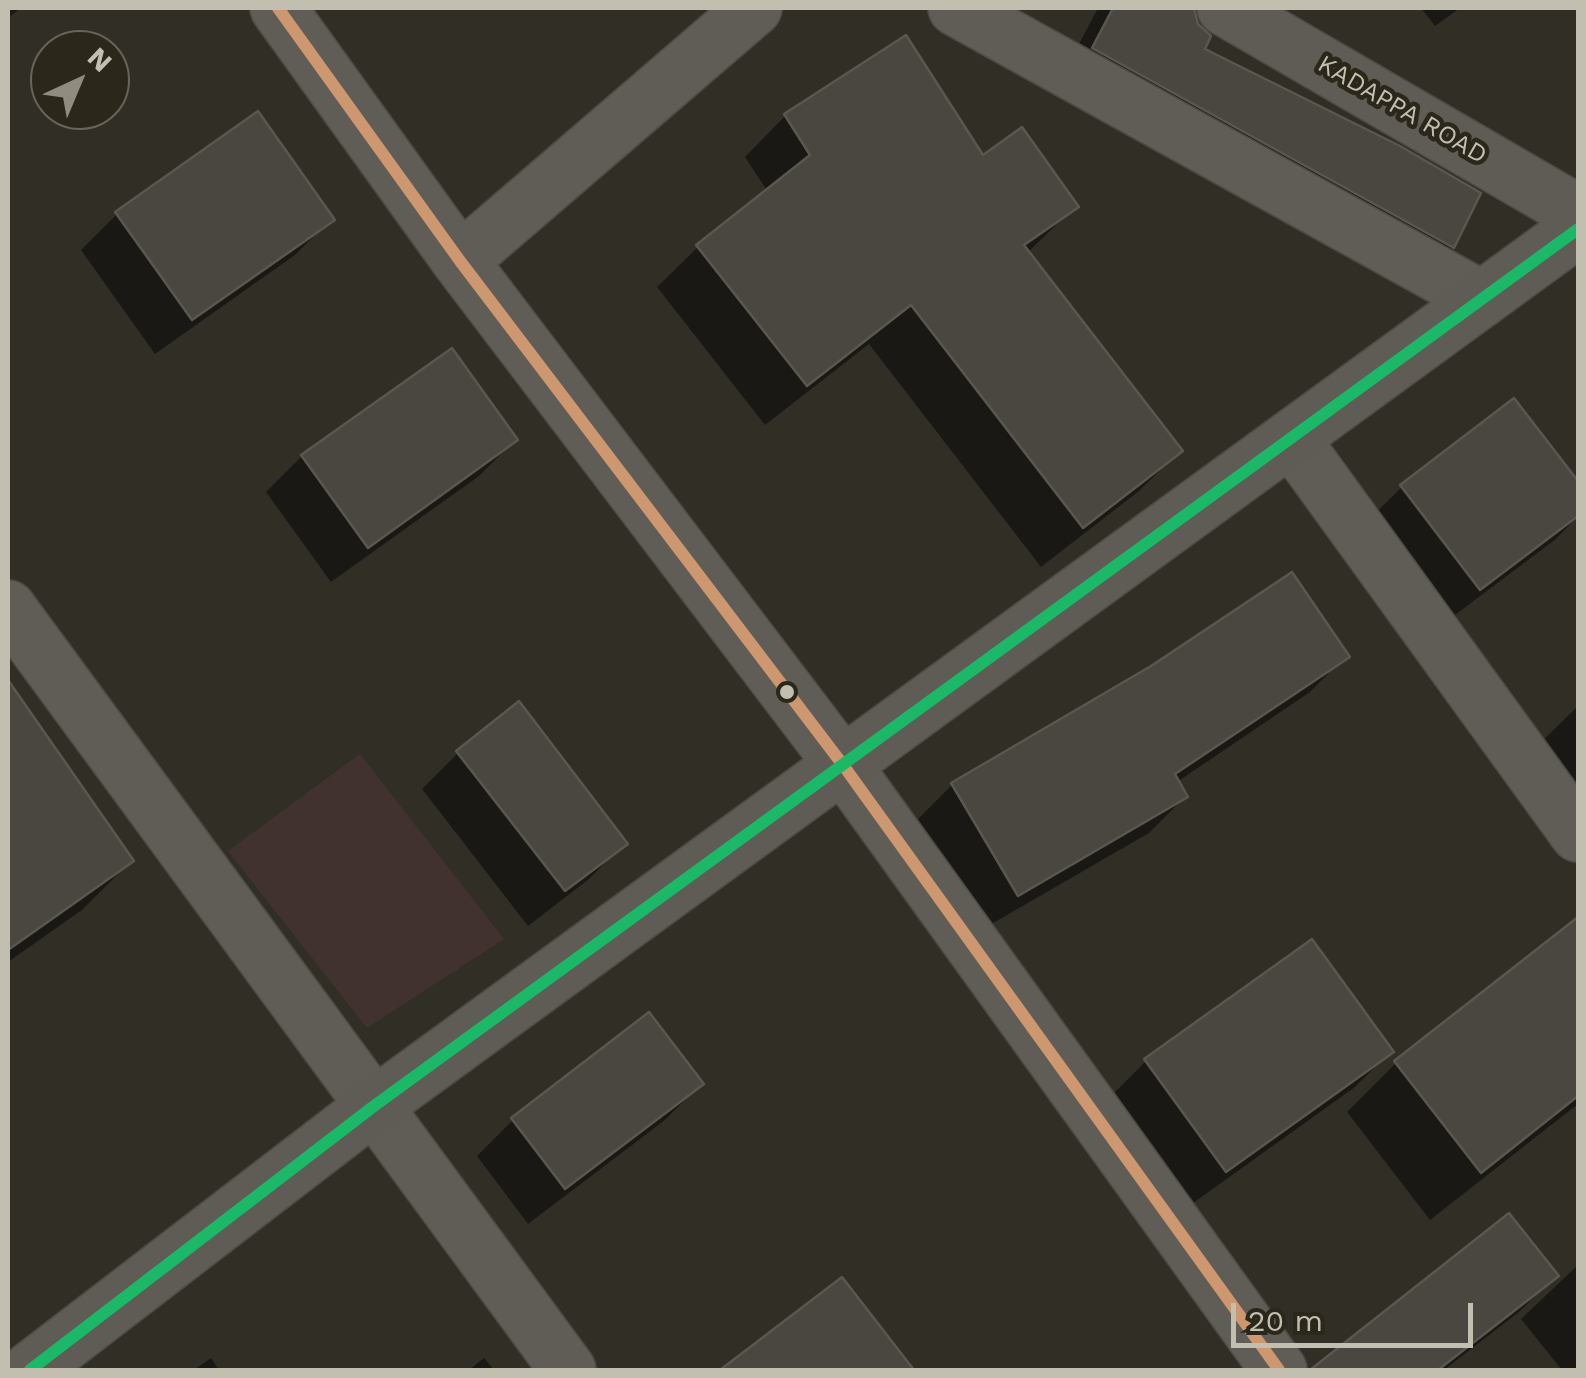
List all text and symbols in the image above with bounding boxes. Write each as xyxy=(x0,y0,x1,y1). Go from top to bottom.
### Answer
north arrow xyxy=(30,30,130,130)
text: N xyxy=(81,40,119,79)
street label: KADAPPA ROAD xyxy=(1312,49,1492,171)
unlabelled marker xyxy=(777,682,797,702)
scale bar xyxy=(1236,1283,1478,1345)
text: 20 m xyxy=(1248,1303,1323,1338)

